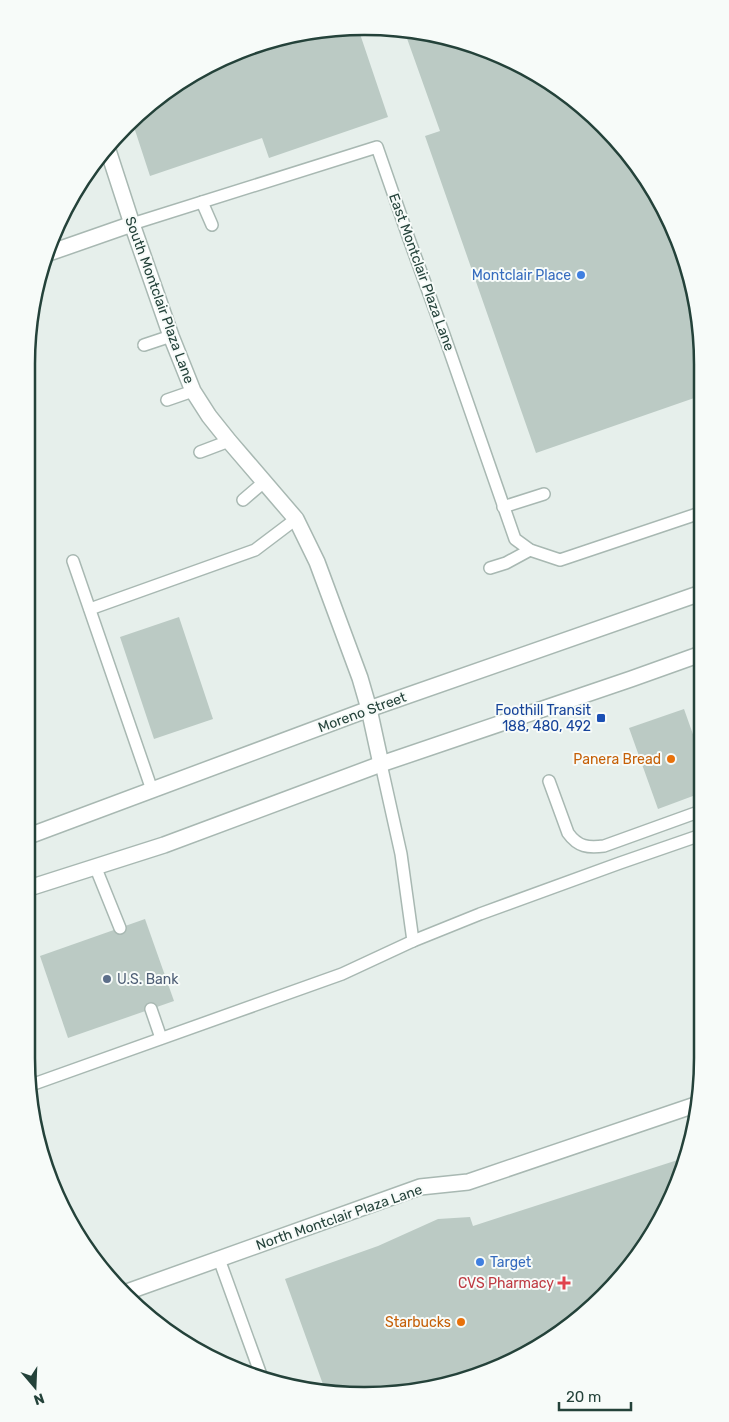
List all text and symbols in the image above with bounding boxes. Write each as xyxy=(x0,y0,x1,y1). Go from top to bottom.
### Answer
street label: East Montclair Plaza Lane xyxy=(385,191,458,353)
street label: South Montclair Plaza Lane xyxy=(121,214,198,386)
place label: Montclair Place xyxy=(472,267,571,284)
marker: Montclair Place xyxy=(575,269,587,281)
street label: Moreno Street xyxy=(316,688,409,736)
place label: Foothill Transit 188, 480, 492 xyxy=(495,702,592,735)
marker: Foothill Transit 188, 480, 492 xyxy=(595,712,607,724)
place label: Panera Bread xyxy=(573,751,661,768)
marker: Panera Bread xyxy=(665,753,677,765)
place label: U.S. Bank xyxy=(117,971,179,988)
marker: U.S. Bank xyxy=(101,973,113,985)
street label: North Montclair Plaza Lane xyxy=(254,1181,425,1254)
place label: Target xyxy=(490,1254,532,1271)
marker: Target xyxy=(474,1256,486,1268)
place label: CVS Pharmacy xyxy=(458,1275,554,1292)
marker: CVS Pharmacy xyxy=(558,1277,570,1289)
place label: Starbucks xyxy=(385,1314,451,1331)
marker: Starbucks xyxy=(455,1316,467,1328)
north arrow xyxy=(10,1362,60,1412)
scale bar xyxy=(559,1380,632,1412)
text: 20 m xyxy=(566,1388,601,1406)
text: N xyxy=(32,1389,47,1408)

